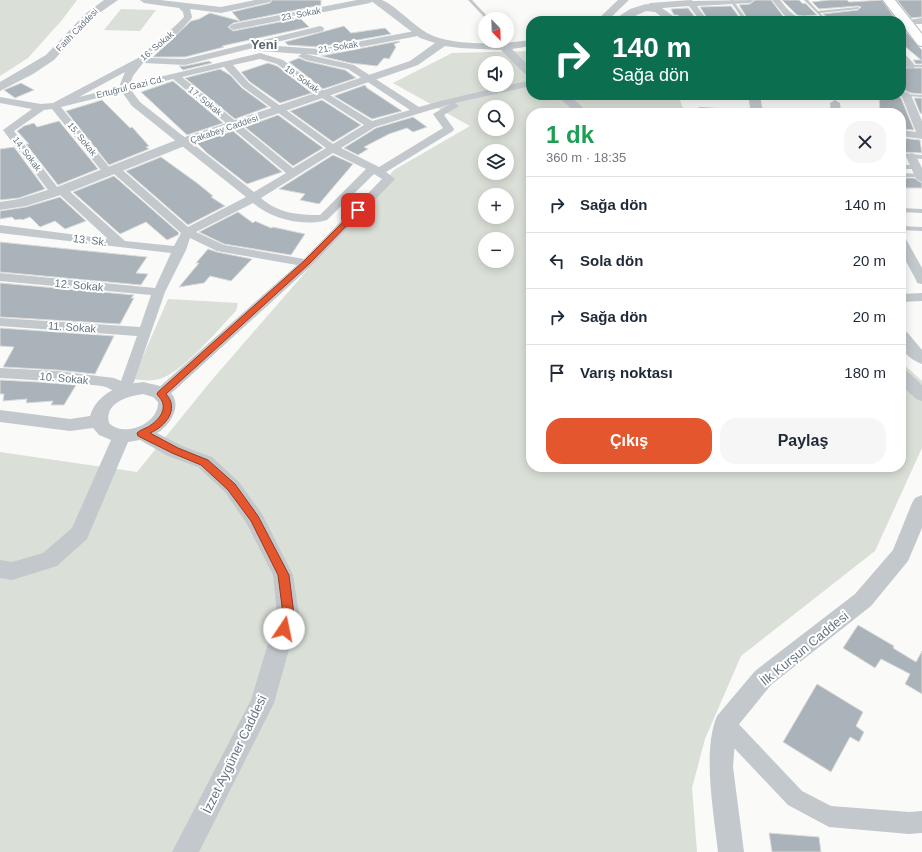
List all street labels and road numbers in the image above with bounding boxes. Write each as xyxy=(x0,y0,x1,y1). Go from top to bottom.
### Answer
street label: 23. Sokak xyxy=(280,5,322,23)
street label: Fatih Caddesi xyxy=(54,7,100,53)
street label: 16. Sokak xyxy=(138,29,176,63)
street label: 21. Sokak xyxy=(317,39,359,55)
street label: 19. Sokak xyxy=(283,63,322,95)
street label: Ertuğrul Gazi Cd. xyxy=(95,74,165,100)
street label: 17. Sokak xyxy=(186,85,224,118)
street label: Çakabey Caddesi xyxy=(189,113,259,145)
street label: 15. Sokak xyxy=(66,120,99,158)
street label: 14. Sokak xyxy=(11,135,43,173)
street label: 13. Sk. xyxy=(72,232,108,248)
street label: 12. Sokak xyxy=(54,277,104,293)
street label: 11. Sokak xyxy=(48,319,97,335)
street label: 10. Sokak xyxy=(39,370,89,386)
street label: İlk Kurşun Caddesi xyxy=(757,608,852,689)
street label: İzzet Aygüner Caddesi xyxy=(199,692,270,816)

